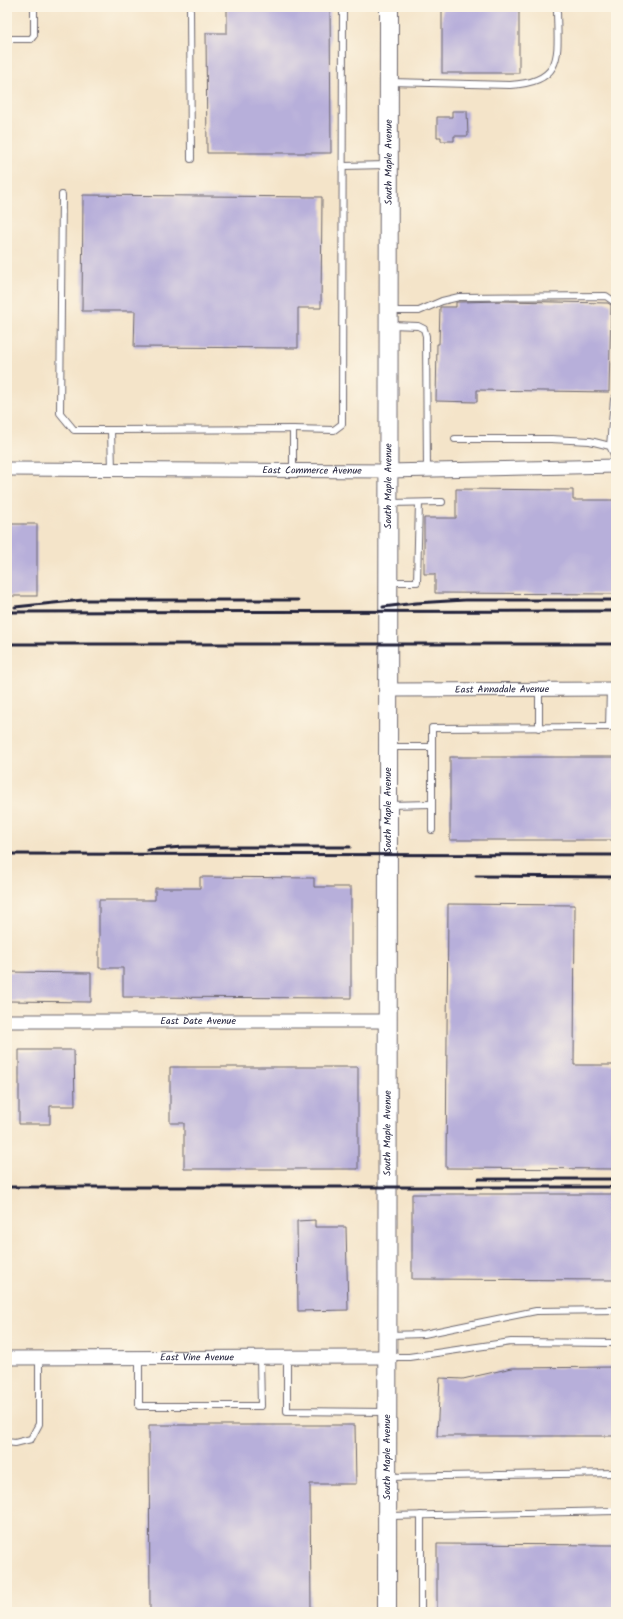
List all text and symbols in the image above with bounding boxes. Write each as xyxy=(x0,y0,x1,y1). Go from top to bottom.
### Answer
street label: South Maple Avenue xyxy=(381,119,397,205)
street label: South Maple Avenue xyxy=(380,443,396,529)
street label: East Commerce Avenue xyxy=(262,462,362,479)
street label: East Annadale Avenue xyxy=(455,681,550,698)
street label: South Maple Avenue xyxy=(380,767,396,853)
street label: East Date Avenue xyxy=(160,1013,236,1029)
street label: South Maple Avenue xyxy=(380,1090,396,1176)
street label: East Vine Avenue xyxy=(160,1349,234,1366)
street label: South Maple Avenue xyxy=(379,1414,395,1500)

